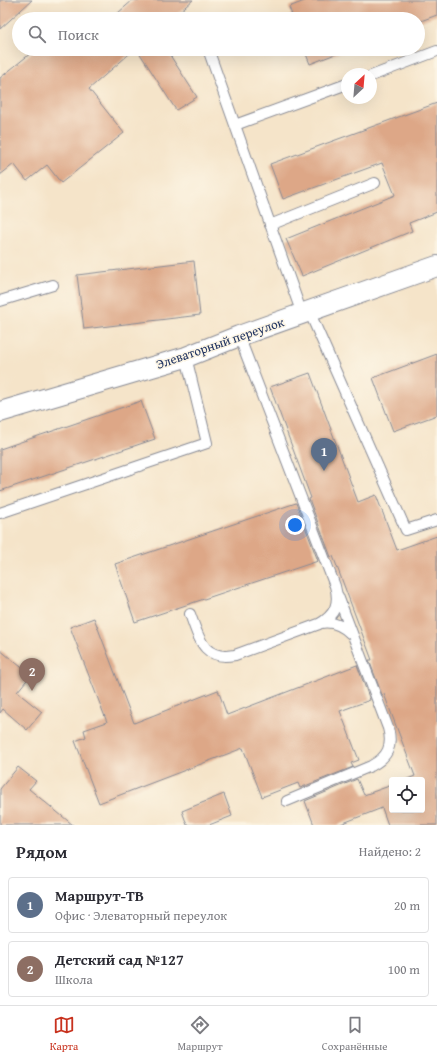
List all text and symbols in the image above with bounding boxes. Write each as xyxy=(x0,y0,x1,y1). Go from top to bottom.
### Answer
search box xyxy=(12,12,425,56)
icon: search xyxy=(26,23,48,45)
text: Поиск xyxy=(58,24,99,45)
north arrow xyxy=(341,68,377,104)
street label: Элеваторный переулок xyxy=(153,312,287,374)
pin: 1 xyxy=(311,438,337,471)
your location xyxy=(285,515,305,535)
pin: 2 xyxy=(19,658,45,691)
map controls xyxy=(389,777,425,813)
button: locate xyxy=(389,777,425,813)
text: Рядом xyxy=(16,839,67,864)
text: Найдено: 2 xyxy=(359,842,421,861)
text: Маршрут-ТВ xyxy=(55,885,144,906)
text: 1 xyxy=(27,896,33,915)
text: 20 m xyxy=(394,896,420,915)
text: Офис · Элеваторный переулок xyxy=(55,906,227,925)
text: Детский сад №127 xyxy=(55,949,184,970)
text: 2 xyxy=(27,960,33,979)
text: 100 m xyxy=(388,960,420,979)
text: Школа xyxy=(55,970,93,989)
tab: Карта xyxy=(50,1014,78,1054)
tab: Маршрут xyxy=(177,1014,222,1054)
tab: Сохранённые xyxy=(322,1014,387,1054)

